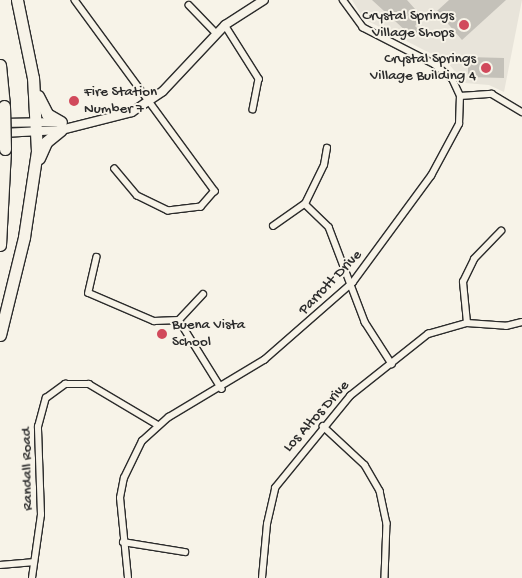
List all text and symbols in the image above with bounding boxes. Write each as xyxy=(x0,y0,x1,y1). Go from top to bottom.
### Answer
place label: Crystal Springs Village Shops xyxy=(362,7,454,42)
marker: Crystal Springs Village Shops xyxy=(458,19,470,31)
place label: Crystal Springs Village Building 4 xyxy=(370,50,476,85)
marker: Crystal Springs Village Building 4 xyxy=(480,62,492,74)
place label: Fire Station Number 7 xyxy=(84,83,157,118)
marker: Fire Station Number 7 xyxy=(68,95,80,107)
street label: Parrott Drive xyxy=(296,247,366,319)
place label: Buena Vista School xyxy=(172,316,245,351)
marker: Buena Vista School xyxy=(156,328,168,340)
street label: Los Altos Drive xyxy=(280,377,354,457)
street label: Randall Road xyxy=(18,427,38,511)

